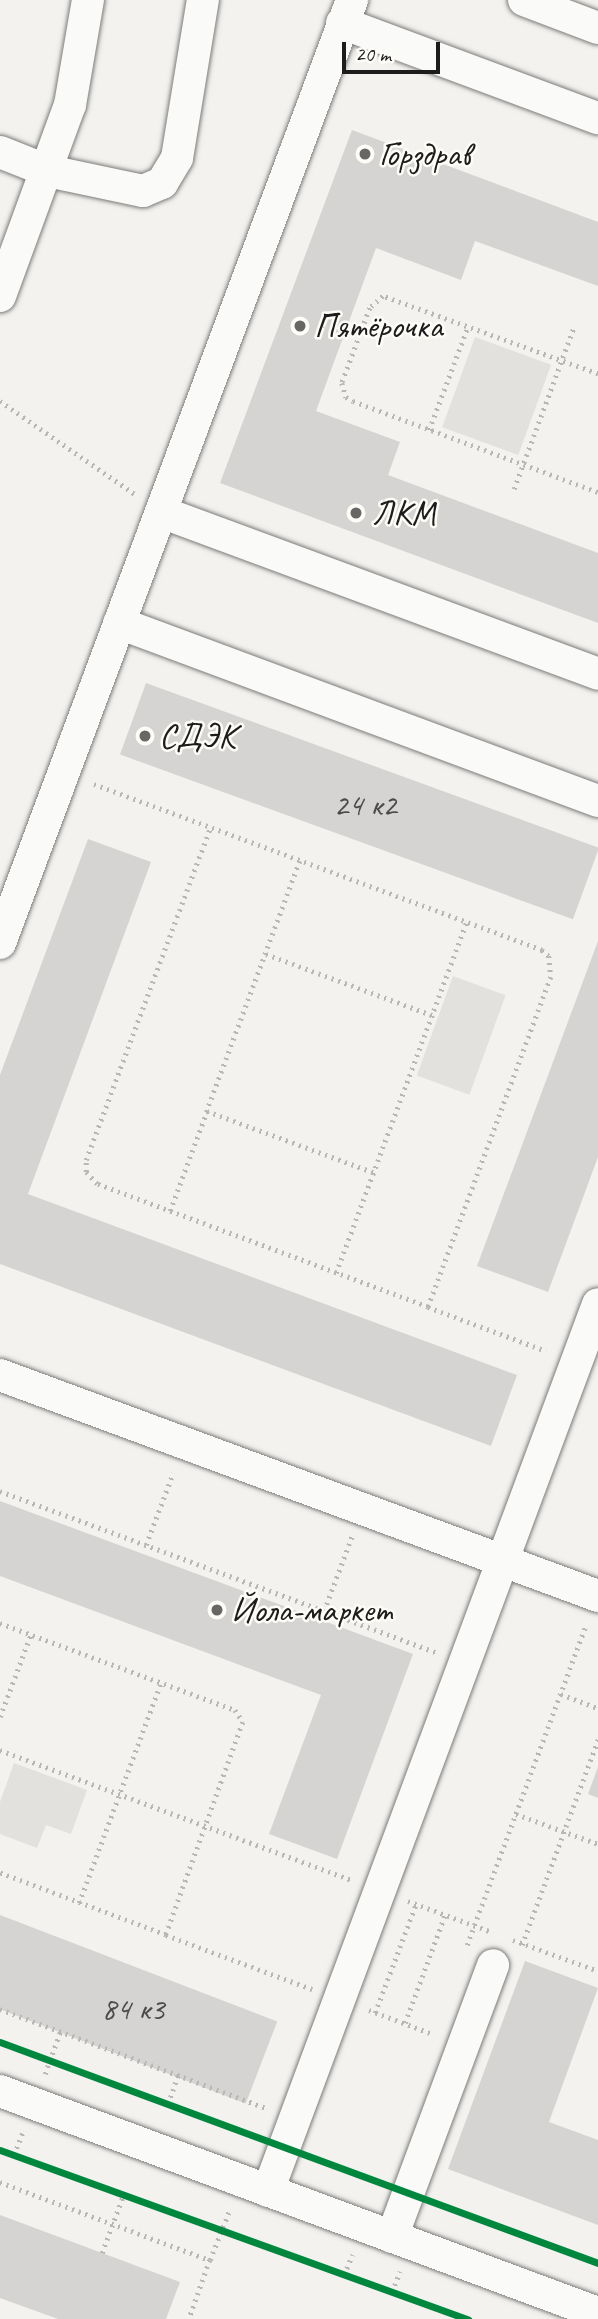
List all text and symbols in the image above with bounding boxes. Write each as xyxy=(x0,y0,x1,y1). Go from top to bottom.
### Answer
scale bar xyxy=(346,28,444,72)
text: 20 m xyxy=(355,41,391,67)
place label: Горздрав xyxy=(379,133,470,175)
marker: Горздрав xyxy=(357,146,373,162)
place label: Пятёрочка xyxy=(314,305,442,347)
marker: Пятёрочка xyxy=(292,318,308,334)
place label: ЛКМ xyxy=(372,492,436,534)
marker: ЛКМ xyxy=(346,503,366,523)
place label: СДЭК xyxy=(159,715,236,757)
marker: СДЭК xyxy=(137,728,153,744)
house number: 24 к2 xyxy=(334,786,396,824)
place label: Йола-маркет xyxy=(231,1589,391,1631)
marker: Йола-маркет xyxy=(209,1602,225,1618)
house number: 84 к3 xyxy=(102,1990,164,2028)

